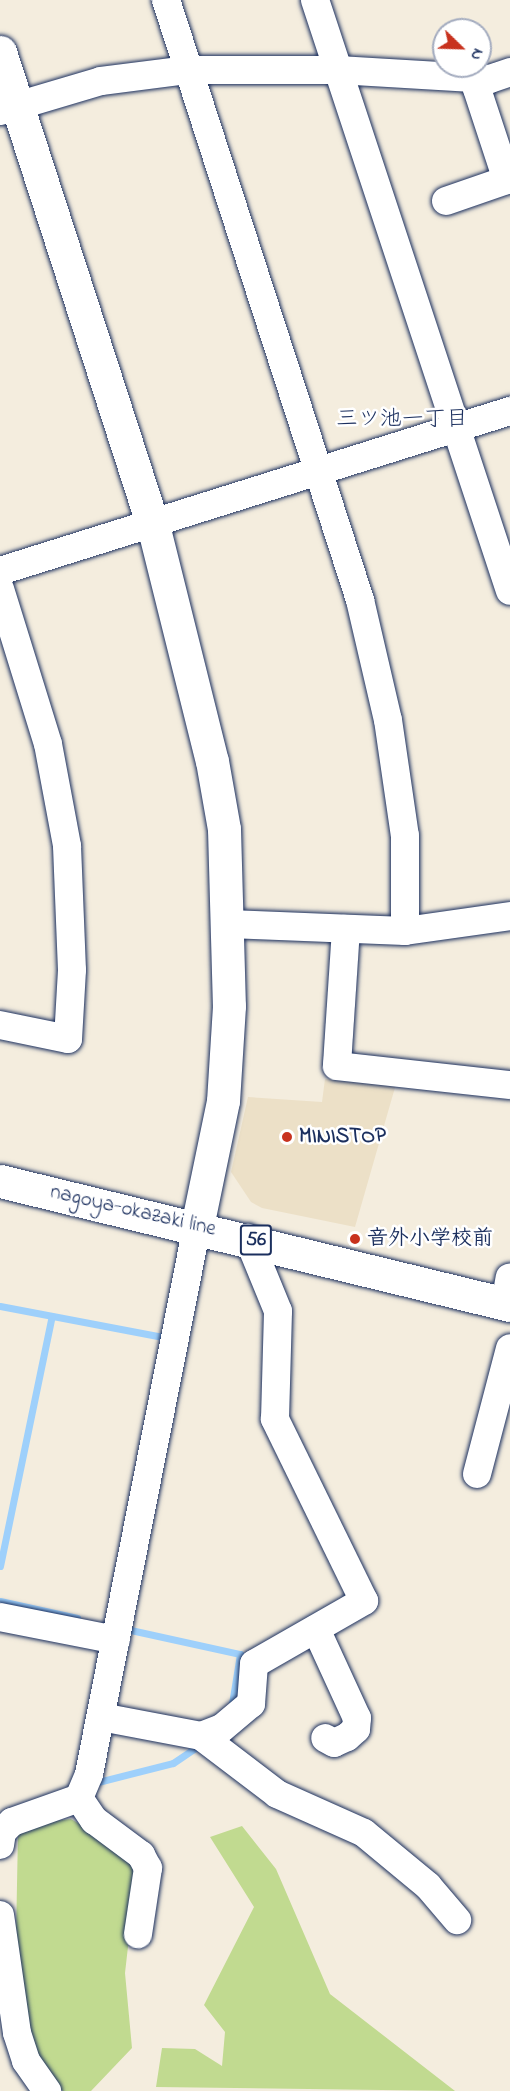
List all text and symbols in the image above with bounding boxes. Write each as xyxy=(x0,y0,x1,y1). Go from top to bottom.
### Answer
north arrow xyxy=(432,18,492,78)
text: N xyxy=(464,45,490,64)
district label: 三ツ池一丁目 xyxy=(336,408,468,434)
place label: MINISTOP xyxy=(299,1124,386,1150)
marker: MINISTOP xyxy=(280,1130,294,1144)
street label: nagoya-okazaki line xyxy=(48,1180,218,1242)
road number: 56 xyxy=(240,1223,272,1257)
place label: 音外小学校前 xyxy=(367,1226,493,1252)
marker: 音外小学校前 xyxy=(348,1232,362,1246)

